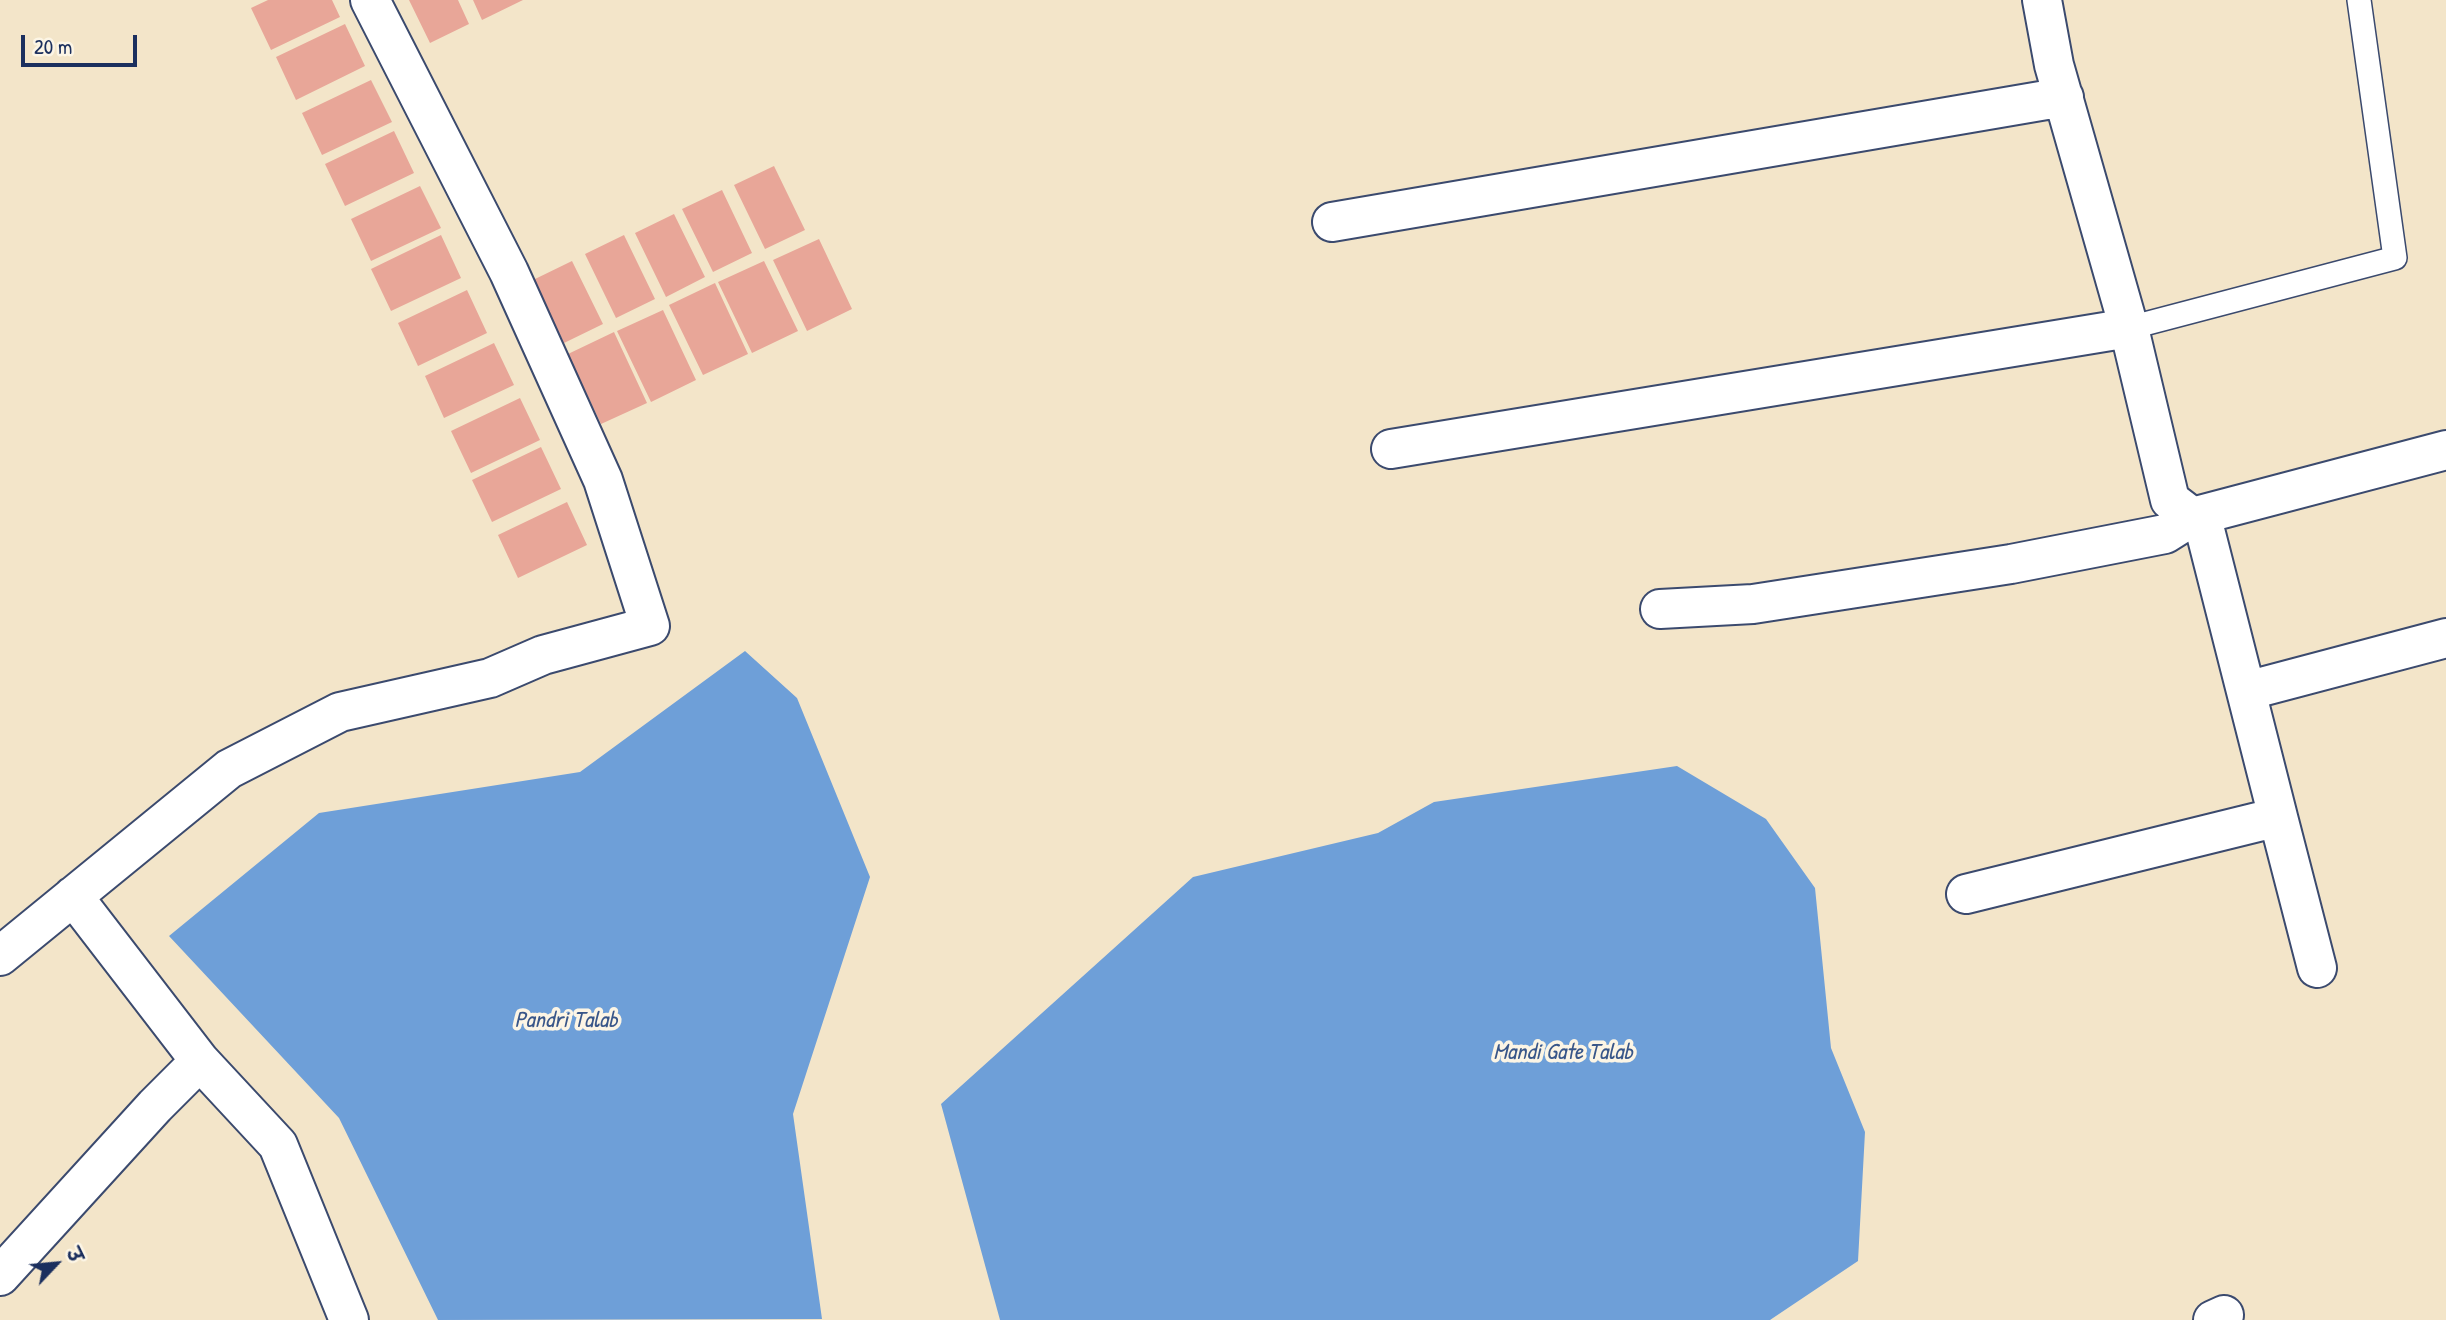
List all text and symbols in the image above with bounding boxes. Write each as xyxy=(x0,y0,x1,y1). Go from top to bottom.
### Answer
scale bar xyxy=(24,21,140,65)
text: 20 m xyxy=(34,32,72,61)
water label: Pandri Talab xyxy=(514,1007,618,1035)
water label: Mandi Gate Talab xyxy=(1493,1039,1633,1067)
north arrow xyxy=(21,1229,91,1299)
text: उ xyxy=(60,1243,89,1266)

